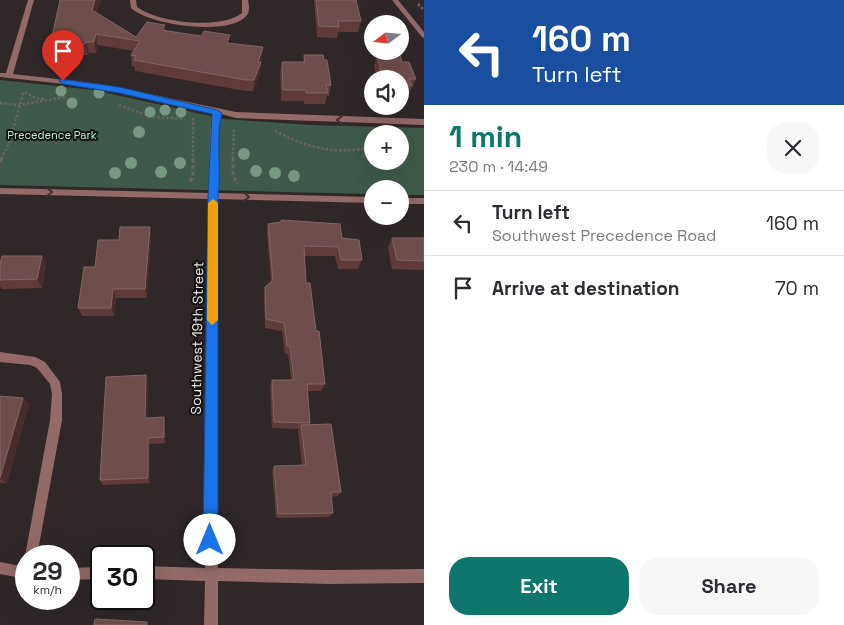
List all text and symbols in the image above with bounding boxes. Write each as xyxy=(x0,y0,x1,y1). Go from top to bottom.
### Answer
north arrow xyxy=(364,15,409,60)
map controls xyxy=(364,15,409,225)
text: 160 m xyxy=(532,17,631,61)
icon: left xyxy=(449,20,514,85)
pin xyxy=(42,30,84,81)
icon: arrive xyxy=(49,37,77,65)
text: Turn left xyxy=(532,60,622,88)
button: sound xyxy=(364,70,409,115)
one-way arrow xyxy=(336,115,344,126)
text: 1 min xyxy=(449,117,522,156)
button: close xyxy=(767,122,819,174)
button: + xyxy=(364,125,409,170)
park label: Precedence Park xyxy=(7,128,97,142)
text: 230 m · 14:49 xyxy=(449,156,548,177)
button: − xyxy=(364,180,409,225)
one-way arrow xyxy=(45,187,53,198)
one-way arrow xyxy=(242,192,250,202)
text: Turn left xyxy=(492,200,570,225)
icon: left xyxy=(449,209,477,237)
text: 160 m xyxy=(766,211,819,236)
text: Southwest Precedence Road xyxy=(492,225,716,246)
street label: Southwest 19th Street xyxy=(187,261,207,415)
icon: arrive xyxy=(449,274,477,302)
text: Arrive at destination xyxy=(492,276,680,301)
text: 70 m xyxy=(775,276,819,301)
position arrow xyxy=(183,513,235,565)
speed limit sign: 30 xyxy=(90,545,155,610)
text: 29 xyxy=(32,555,63,587)
button: Exit xyxy=(449,557,629,615)
button: Share xyxy=(639,557,819,615)
text: km/h xyxy=(33,582,62,598)

